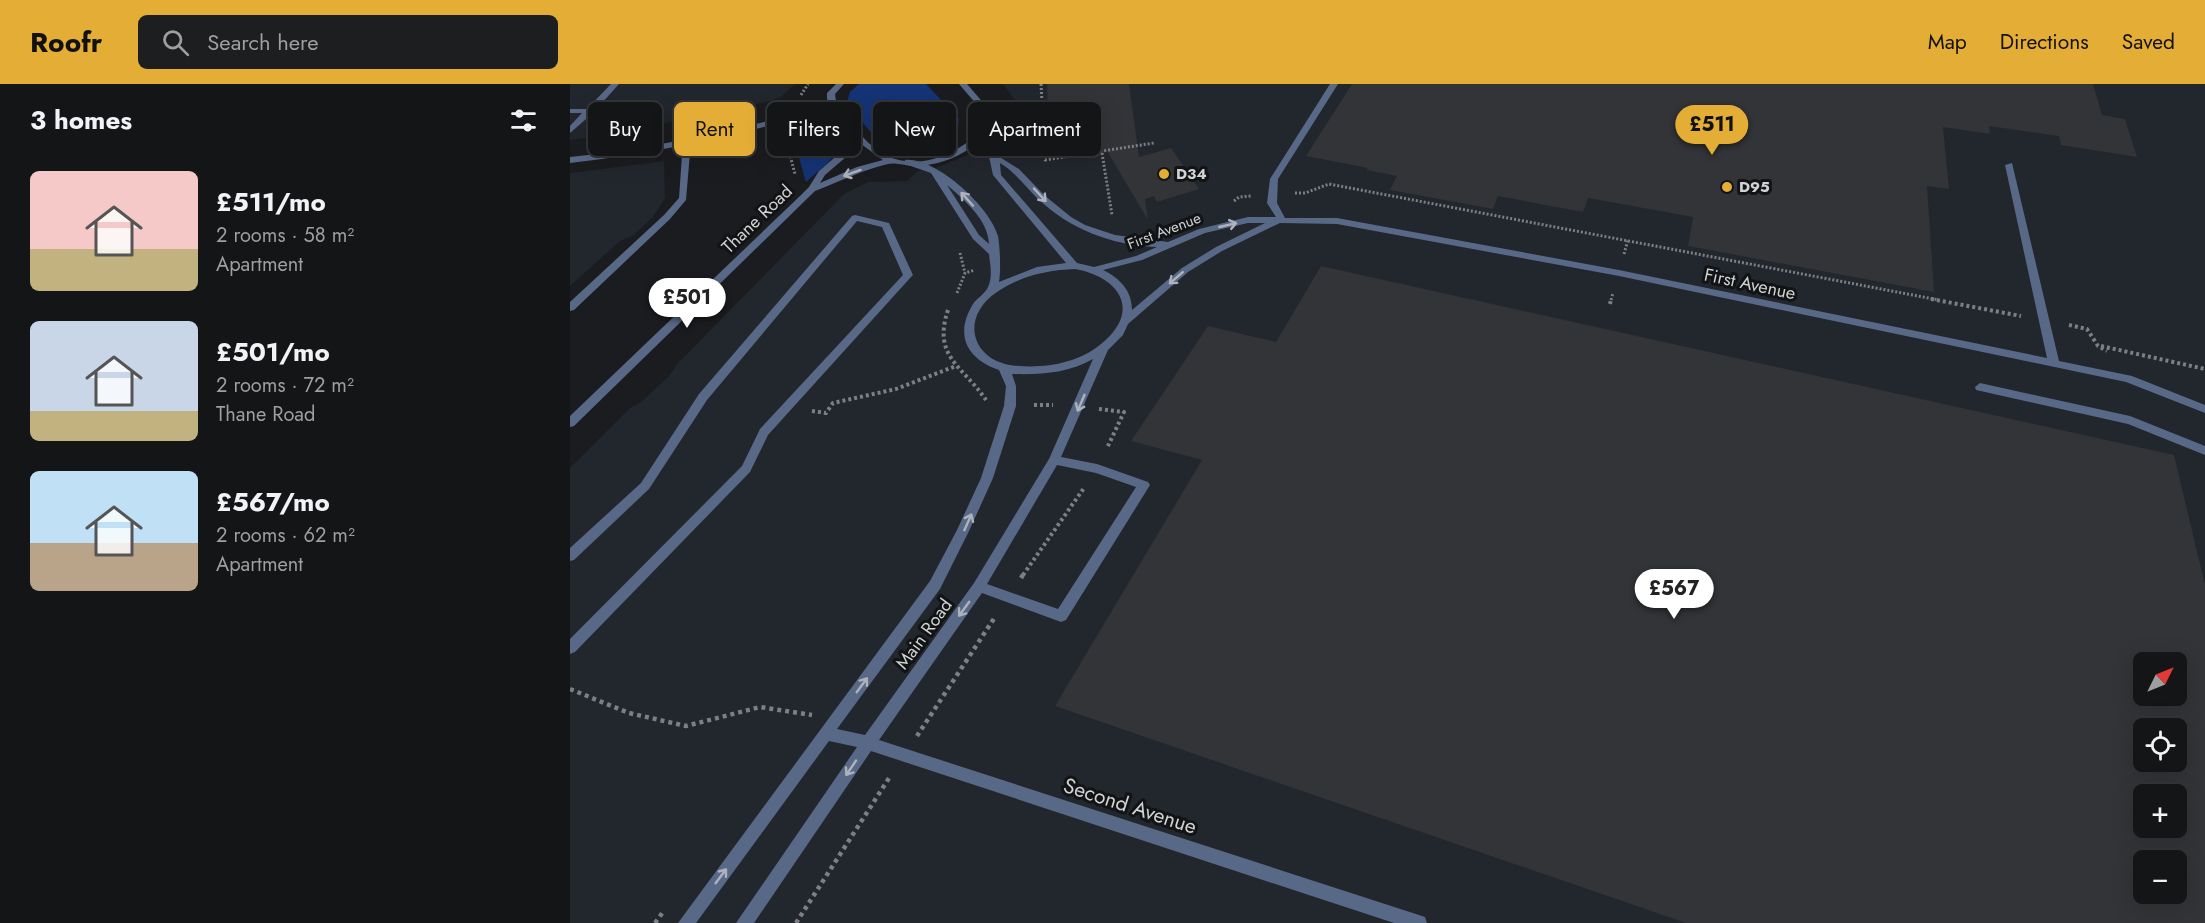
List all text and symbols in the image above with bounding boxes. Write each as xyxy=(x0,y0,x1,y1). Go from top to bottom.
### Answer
search box xyxy=(138,15,558,69)
text: Roofr xyxy=(30,22,102,63)
icon: search xyxy=(159,26,192,59)
text: Search here xyxy=(207,26,319,58)
text: Map xyxy=(1928,27,1967,57)
text: Directions xyxy=(2000,27,2089,57)
text: Saved xyxy=(2122,27,2175,57)
text: 3 homes xyxy=(30,101,132,139)
chip: Buy xyxy=(588,102,662,156)
chip: Rent xyxy=(674,102,755,156)
chip: Filters xyxy=(767,102,861,156)
chip: New xyxy=(873,102,956,156)
chip: Apartment xyxy=(968,102,1101,156)
icon: filters xyxy=(507,104,540,137)
pin: £511 xyxy=(1676,105,1748,156)
text: £511 xyxy=(1689,110,1735,139)
place label: D34 xyxy=(1176,163,1207,185)
marker: D34 xyxy=(1157,167,1171,181)
one-way arrow xyxy=(843,168,861,179)
place label: D95 xyxy=(1739,176,1770,198)
street label: Thane Road xyxy=(716,179,798,259)
marker: D95 xyxy=(1720,180,1734,194)
text: £511/mo xyxy=(216,183,326,221)
one-way arrow xyxy=(1033,188,1047,203)
one-way arrow xyxy=(960,192,974,207)
icon: home xyxy=(78,195,150,267)
street label: First Avenue xyxy=(1124,207,1204,255)
one-way arrow xyxy=(1218,219,1237,230)
text: 2 rooms · 58 m² xyxy=(216,221,354,250)
text: Apartment xyxy=(216,250,303,279)
street label: First Avenue xyxy=(1702,262,1798,306)
one-way arrow xyxy=(1168,271,1184,285)
pin: £501 xyxy=(651,278,723,329)
text: £501 xyxy=(663,283,711,312)
text: £501/mo xyxy=(216,333,330,371)
icon: home xyxy=(78,345,150,417)
text: 2 rooms · 72 m² xyxy=(216,371,354,400)
one-way arrow xyxy=(1074,393,1086,411)
text: Thane Road xyxy=(216,400,315,429)
text: £567/mo xyxy=(216,483,330,521)
icon: home xyxy=(78,495,150,567)
one-way arrow xyxy=(962,514,974,532)
text: 2 rooms · 62 m² xyxy=(216,521,355,550)
text: Apartment xyxy=(216,550,303,579)
pin: £567 xyxy=(1638,569,1710,620)
text: £567 xyxy=(1649,574,1699,603)
street label: Main Road xyxy=(890,593,958,675)
one-way arrow xyxy=(958,600,970,616)
north arrow xyxy=(2133,652,2187,706)
map controls xyxy=(2133,652,2187,904)
one-way arrow xyxy=(856,678,868,694)
button: locate xyxy=(2133,718,2187,772)
one-way arrow xyxy=(845,759,857,775)
street label: Second Avenue xyxy=(1059,770,1201,842)
button: + xyxy=(2133,784,2187,838)
button: − xyxy=(2133,850,2187,904)
one-way arrow xyxy=(714,868,727,884)

